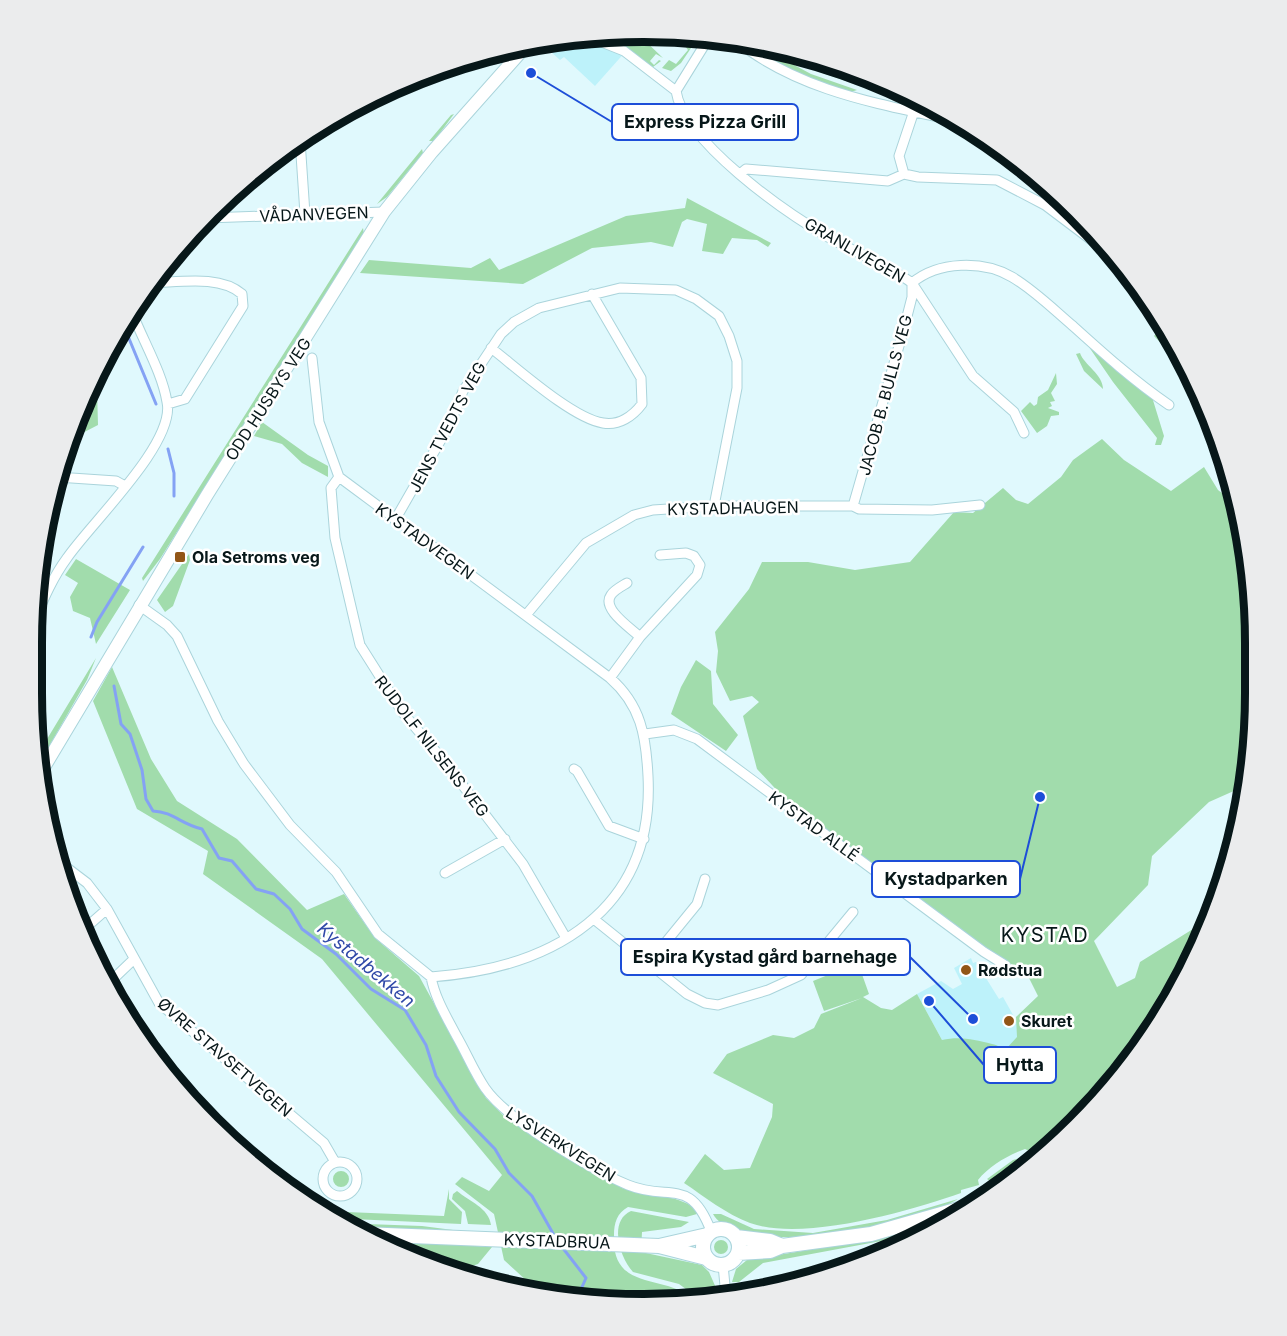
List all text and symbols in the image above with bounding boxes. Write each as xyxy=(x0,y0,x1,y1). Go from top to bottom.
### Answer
callout: Express Pizza Grill xyxy=(612,104,798,140)
text: Express Pizza Grill xyxy=(624,111,786,132)
street label: VÅDANVEGEN xyxy=(259,202,369,226)
street label: GRANLIVEGEN xyxy=(801,213,909,287)
street label: JACOB B. BULLS VEG xyxy=(854,312,916,478)
street label: ODD HUSBYS VEG xyxy=(221,334,315,464)
street label: JENS TVEDTS VEG xyxy=(404,358,490,496)
street label: KYSTADHAUGEN xyxy=(667,497,799,519)
street label: KYSTADVEGEN xyxy=(372,498,478,584)
place label: Ola Setroms veg xyxy=(192,547,320,567)
marker: Ola Setroms veg xyxy=(173,550,187,564)
street label: RUDOLF NILSENS VEG xyxy=(371,671,493,821)
street label: KYSTAD ALLÉ xyxy=(765,787,863,865)
callout: Kystadparken xyxy=(872,861,1020,897)
text: Kystadparken xyxy=(884,868,1008,889)
water label: Kystadbekken xyxy=(313,918,419,1011)
district label: KYSTAD xyxy=(1001,923,1089,947)
callout: Espira Kystad gård barnehage xyxy=(621,939,910,975)
text: Espira Kystad gård barnehage xyxy=(633,946,897,967)
place label: Rødstua xyxy=(978,960,1042,980)
marker: Rødstua xyxy=(959,963,973,977)
street label: ØVRE STAVSETVEGEN xyxy=(154,993,296,1121)
place label: Skuret xyxy=(1021,1011,1072,1031)
marker: Skuret xyxy=(1002,1014,1016,1028)
callout: Hytta xyxy=(984,1047,1056,1083)
text: Hytta xyxy=(996,1054,1044,1075)
street label: LYSVERKVEGEN xyxy=(502,1102,620,1186)
street label: KYSTADBRUA xyxy=(503,1229,611,1253)

